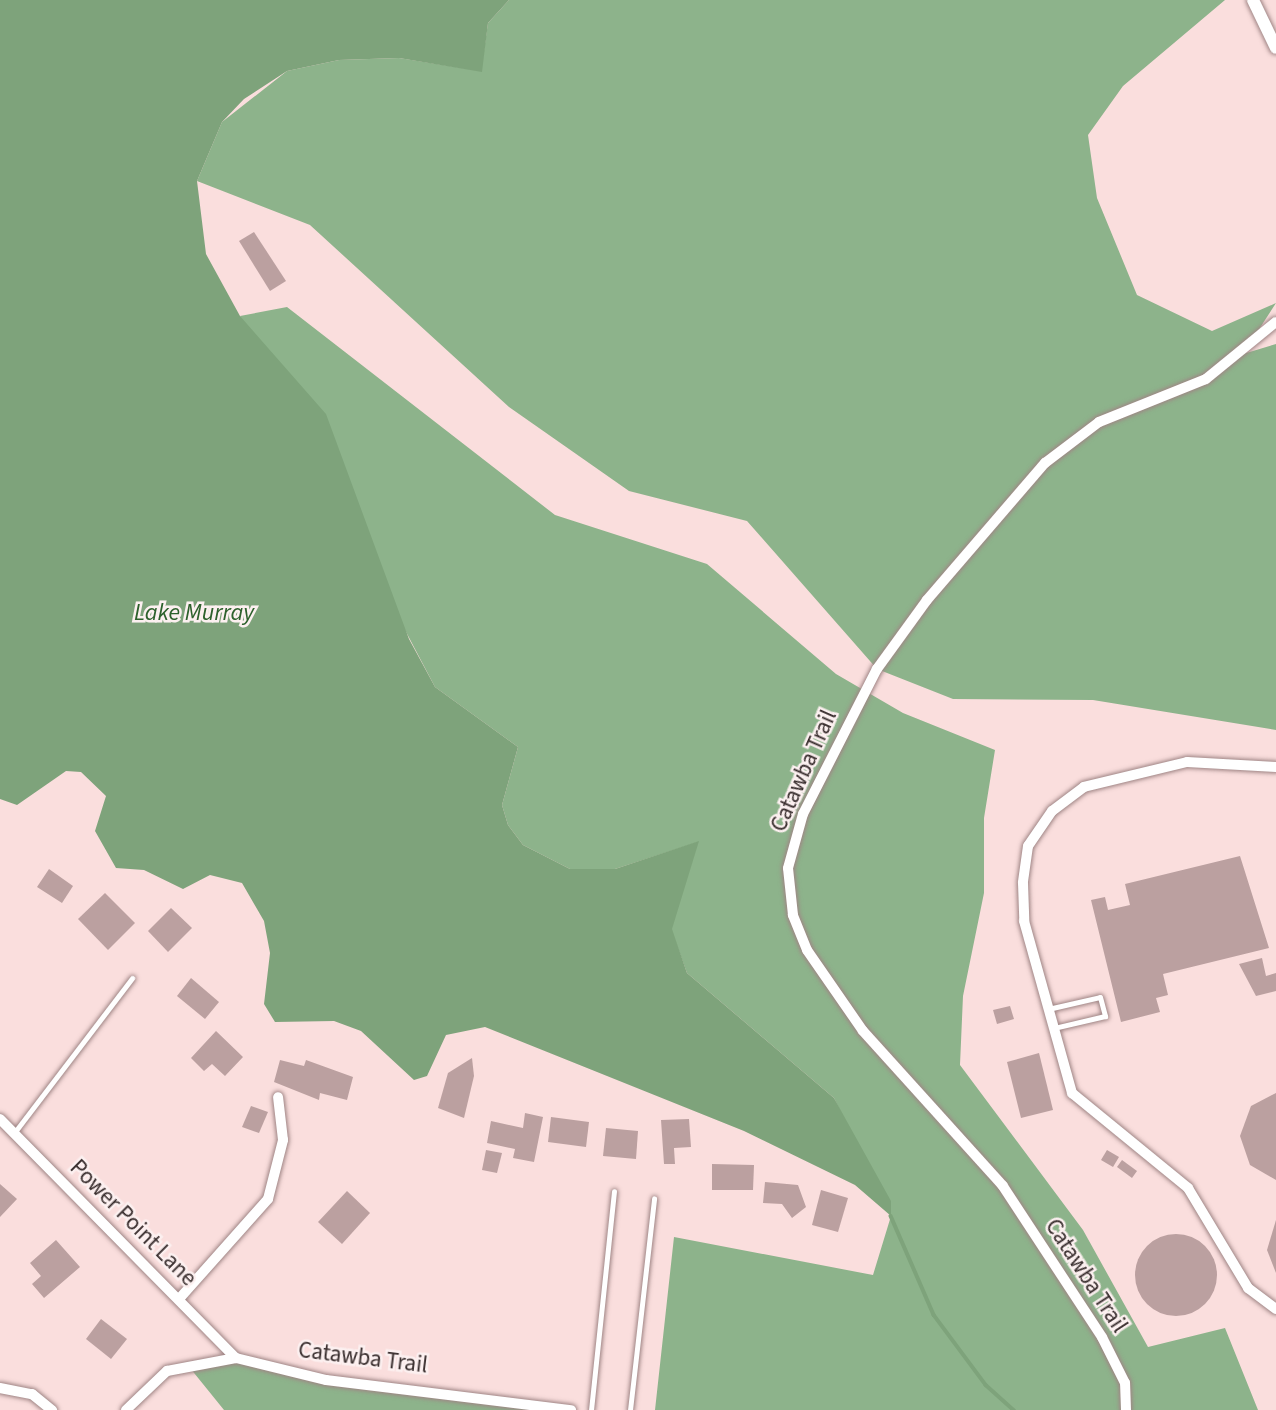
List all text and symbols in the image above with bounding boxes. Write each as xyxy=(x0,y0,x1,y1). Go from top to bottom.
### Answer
water label: Lake Murray xyxy=(134,599,254,627)
street label: Catawba Trail xyxy=(765,706,843,836)
street label: Power Point Lane xyxy=(64,1154,202,1292)
street label: Catawba Trail xyxy=(1039,1214,1133,1338)
street label: Catawba Trail xyxy=(297,1336,429,1380)

